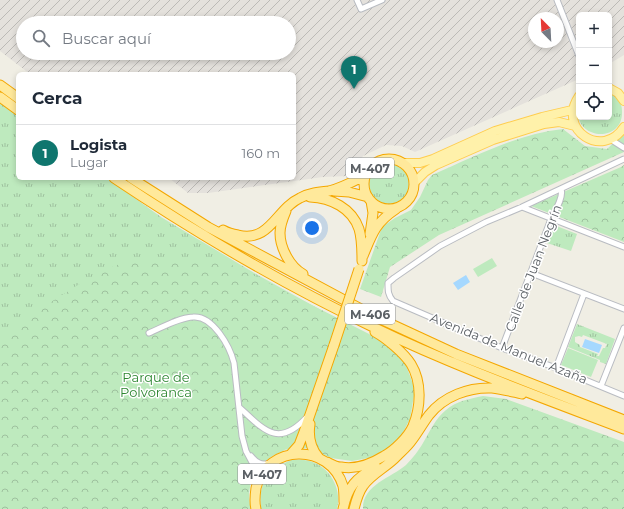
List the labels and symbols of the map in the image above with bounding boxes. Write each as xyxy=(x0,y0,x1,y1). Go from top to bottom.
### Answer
north arrow xyxy=(528,12,564,48)
pin: 1 xyxy=(341,56,367,89)
road number: M-407 xyxy=(346,158,394,178)
street label: Calle de Juan Negrín xyxy=(501,202,565,334)
your location xyxy=(302,218,322,238)
road number: M-406 xyxy=(345,304,395,324)
street label: Avenida de Manuel Azaña xyxy=(428,309,590,387)
park label: Parque de Polvoranca xyxy=(120,369,192,400)
road number: M-407 xyxy=(238,464,286,484)

